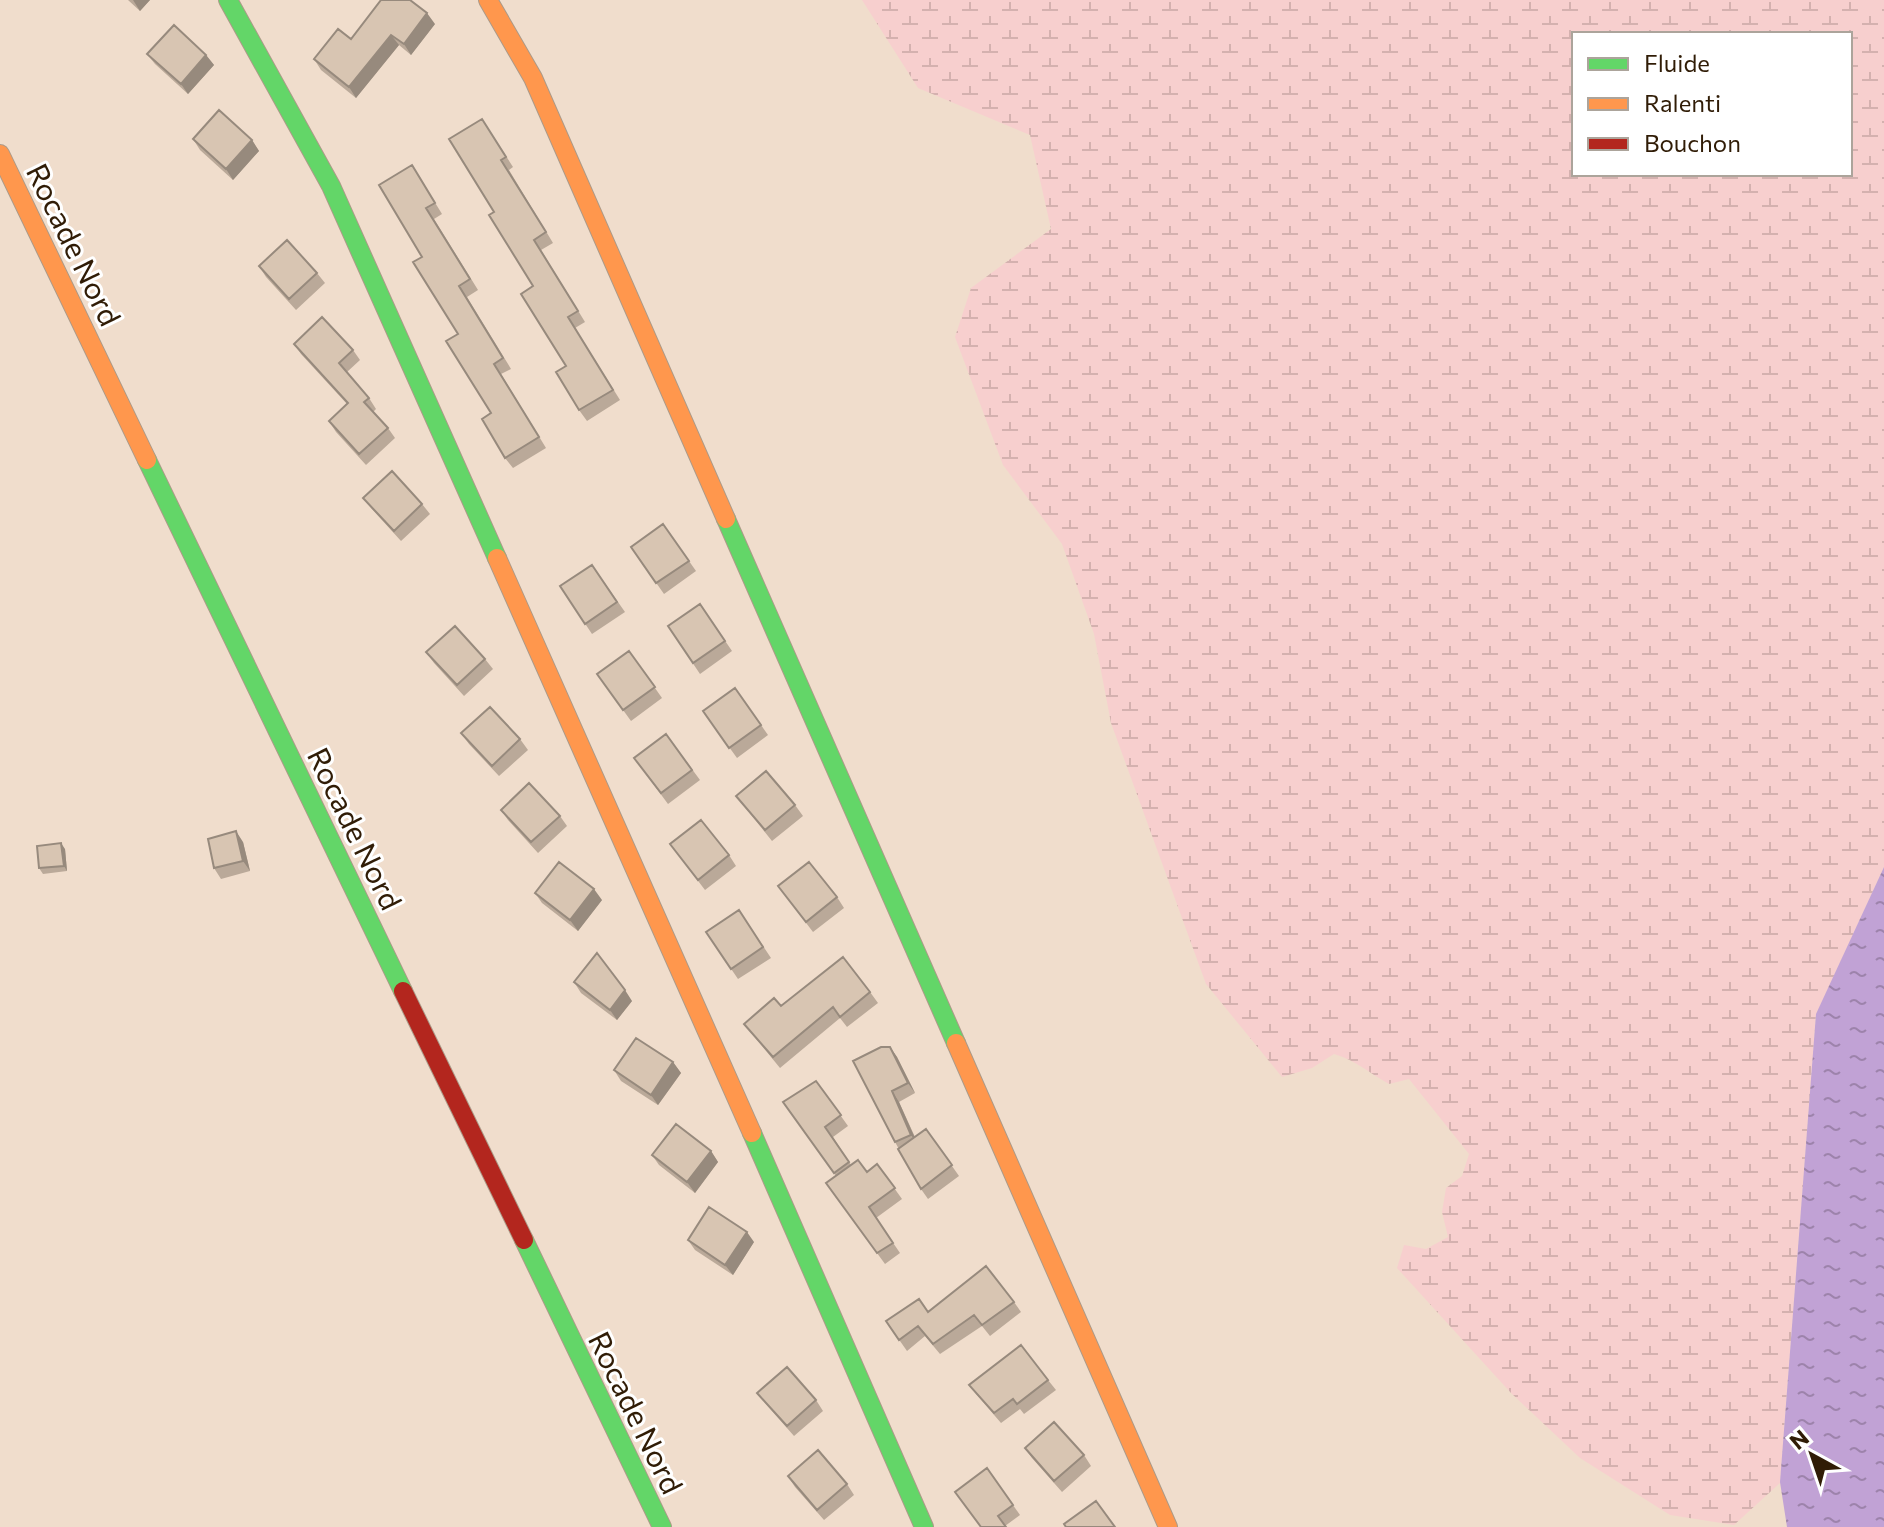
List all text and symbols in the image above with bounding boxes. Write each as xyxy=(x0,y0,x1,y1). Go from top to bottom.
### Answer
legend xyxy=(1572,32,1852,176)
text: Fluide xyxy=(1644,48,1710,77)
text: Ralenti xyxy=(1644,88,1721,117)
text: Bouchon xyxy=(1644,128,1741,157)
street label: Rocade Nord xyxy=(20,157,130,331)
street label: Rocade Nord xyxy=(301,741,411,915)
street label: Rocade Nord xyxy=(582,1325,692,1499)
north arrow xyxy=(1772,1415,1852,1495)
text: N xyxy=(1784,1424,1814,1455)

